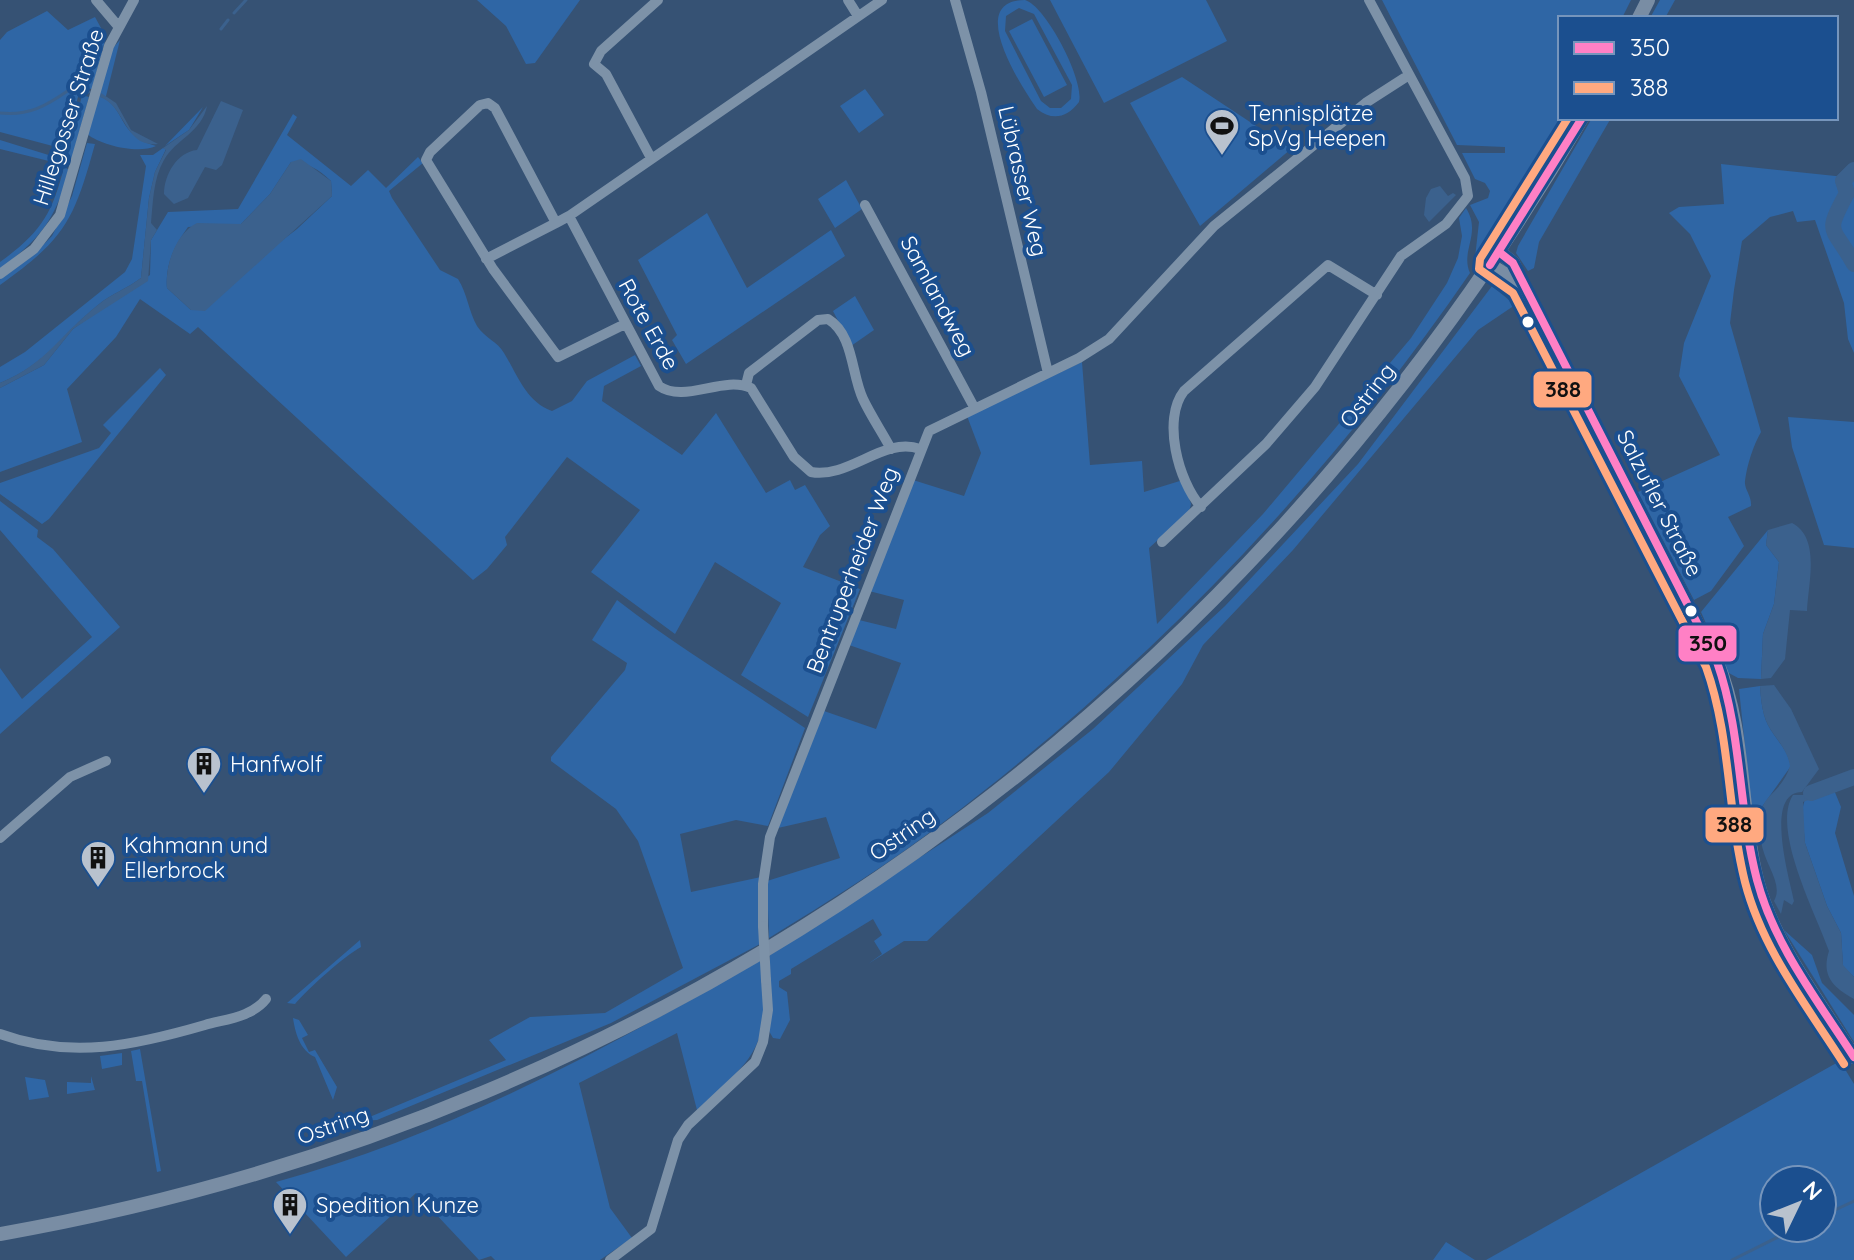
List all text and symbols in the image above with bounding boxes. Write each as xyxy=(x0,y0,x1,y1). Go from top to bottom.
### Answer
legend xyxy=(1558,16,1838,120)
street label: Hillegosser Straße xyxy=(26,25,110,209)
text: 350 xyxy=(1630,32,1670,62)
text: 388 xyxy=(1630,72,1669,102)
place label: Tennisplätze SpVg Heepen xyxy=(1248,99,1386,152)
street label: Lübrasser Weg xyxy=(992,103,1054,259)
sports icon: Tennisplätze SpVg Heepen xyxy=(1203,107,1241,157)
street label: Samlandweg xyxy=(894,231,982,361)
street label: Rote Erde xyxy=(613,274,685,374)
unlabelled marker xyxy=(1520,314,1536,330)
street label: Ostring xyxy=(1333,357,1401,433)
line badge: 388 xyxy=(1532,370,1593,409)
text: 388 xyxy=(1545,375,1581,403)
street label: Salzufler Straße xyxy=(1611,425,1709,581)
street label: Bentruperheider Weg xyxy=(800,463,904,677)
unlabelled marker xyxy=(1683,603,1699,619)
line badge: 350 xyxy=(1677,624,1738,663)
text: 350 xyxy=(1689,629,1727,657)
building icon: Hanfwolf xyxy=(185,745,223,795)
place label: Hanfwolf xyxy=(230,750,323,778)
street label: Ostring xyxy=(864,801,940,867)
line badge: 388 xyxy=(1704,806,1765,844)
text: 388 xyxy=(1716,810,1752,838)
place label: Kahmann und Ellerbrock xyxy=(124,831,268,884)
building icon: Kahmann und Ellerbrock xyxy=(79,839,117,889)
street label: Ostring xyxy=(293,1100,373,1150)
north arrow xyxy=(1758,1164,1838,1244)
text: N xyxy=(1797,1175,1828,1206)
building icon: Spedition Kunze xyxy=(271,1186,309,1236)
place label: Spedition Kunze xyxy=(316,1191,479,1219)

